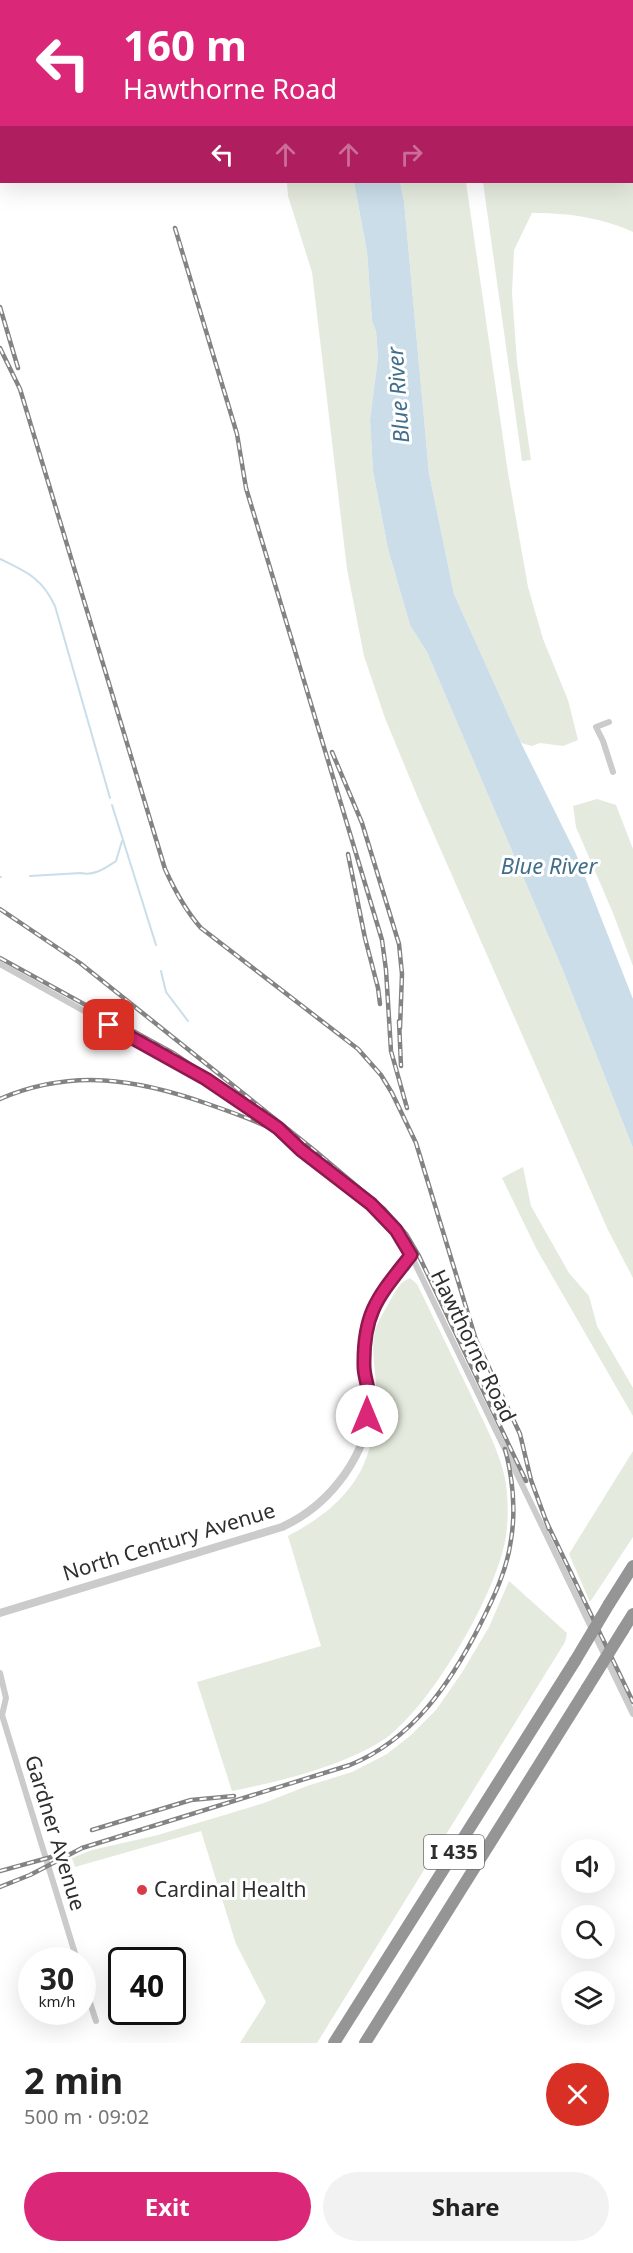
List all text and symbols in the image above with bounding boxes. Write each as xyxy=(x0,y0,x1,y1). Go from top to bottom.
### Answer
text: 160 m xyxy=(123,16,247,73)
icon: left xyxy=(24,24,102,102)
text: Hawthorne Road xyxy=(123,70,337,107)
icon: left xyxy=(206,138,239,171)
icon: ahead xyxy=(269,138,302,171)
icon: ahead xyxy=(332,138,365,171)
icon: right xyxy=(395,138,428,171)
water label: Blue River xyxy=(379,345,415,444)
water label: Blue River xyxy=(501,850,599,880)
pin xyxy=(83,999,134,1050)
icon: arrive xyxy=(92,1008,125,1041)
street label: Hawthorne Road xyxy=(425,1265,523,1427)
position arrow xyxy=(335,1384,399,1448)
street label: North Century Avenue xyxy=(59,1495,278,1587)
street label: Gardner Avenue xyxy=(19,1752,93,1914)
road number: I 435 xyxy=(424,1835,484,1869)
map controls xyxy=(561,1839,615,2025)
button: sound xyxy=(561,1839,615,1893)
place label: Cardinal Health xyxy=(154,1875,306,1903)
marker: Cardinal Health xyxy=(135,1883,149,1897)
button: search xyxy=(561,1905,615,1959)
speed limit sign: 40 xyxy=(108,1947,186,2025)
text: 30 xyxy=(40,1958,74,1999)
button: layers xyxy=(561,1971,615,2025)
text: km/h xyxy=(39,1991,75,2011)
text: 2 min xyxy=(24,2056,123,2105)
button: close xyxy=(546,2063,609,2126)
text: 500 m · 09:02 xyxy=(24,2103,149,2130)
button: Exit xyxy=(24,2172,311,2241)
button: Share xyxy=(323,2172,609,2241)

